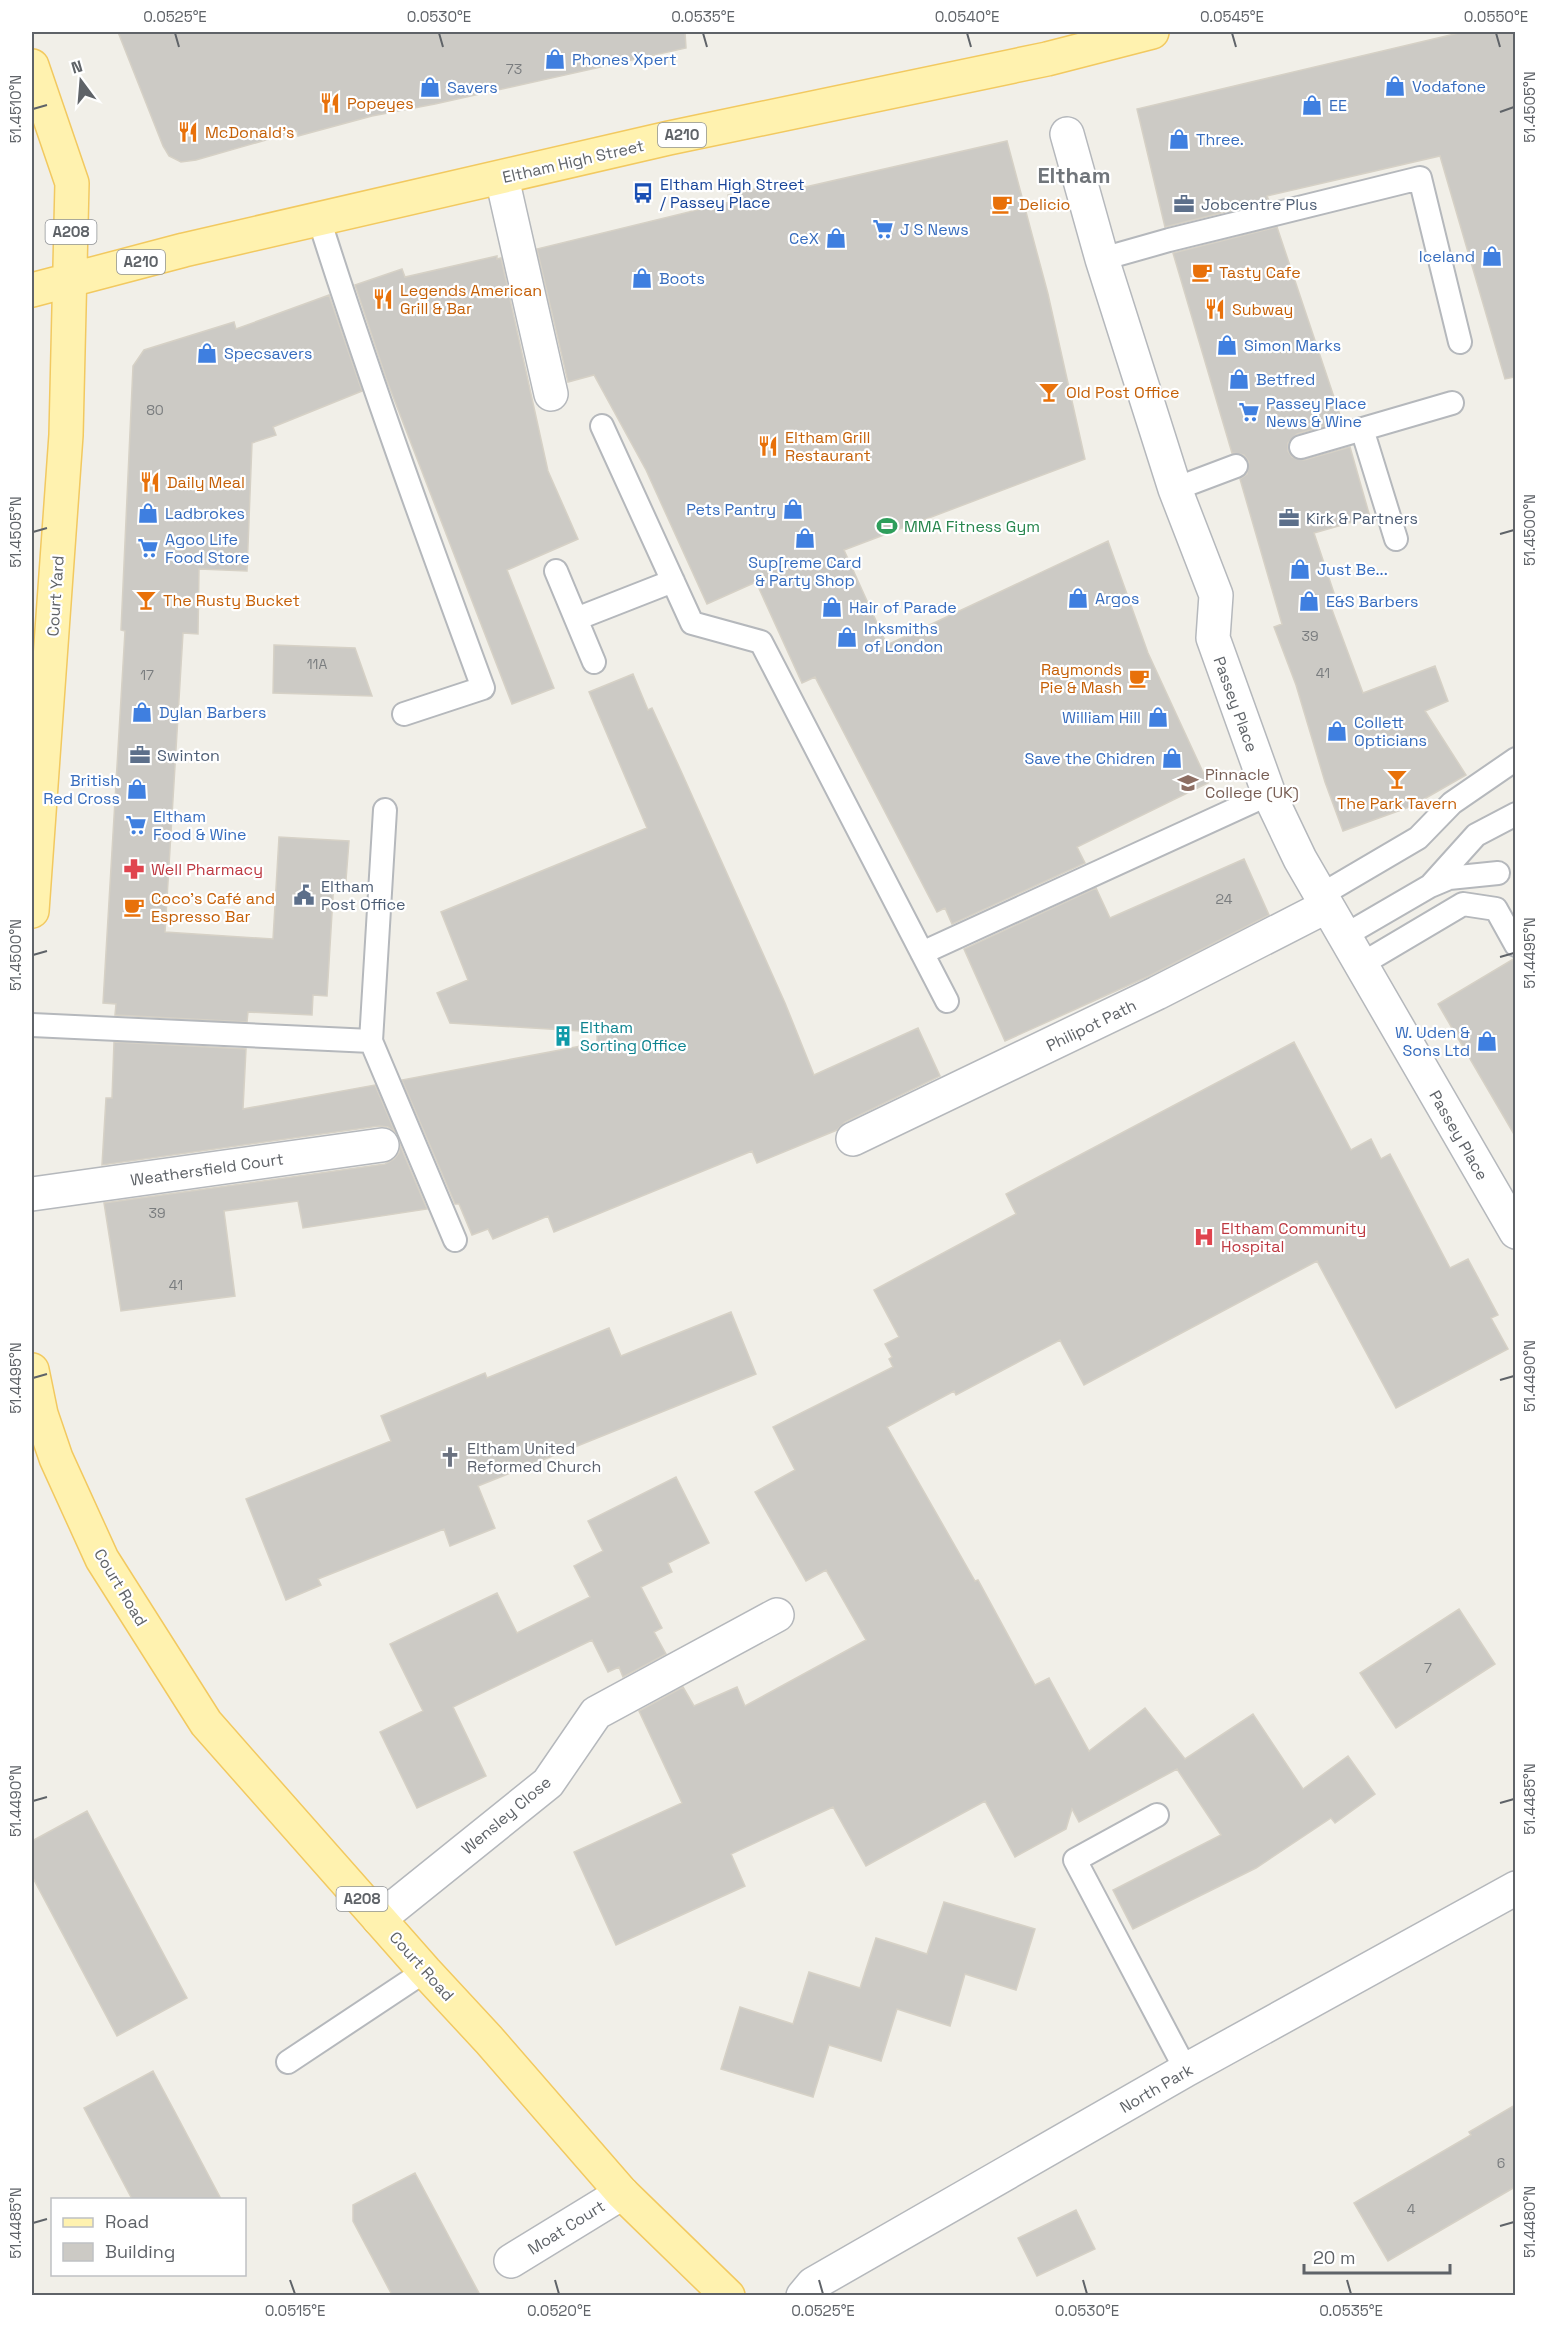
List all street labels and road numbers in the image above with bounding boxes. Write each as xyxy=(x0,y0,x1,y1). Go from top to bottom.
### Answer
road number: A210 xyxy=(658,123,706,147)
street label: Eltham High Street xyxy=(500,135,646,188)
road number: A208 xyxy=(46,220,97,244)
road number: A210 xyxy=(117,250,165,274)
street label: Court Yard xyxy=(42,555,69,637)
street label: Passey Place xyxy=(1208,653,1263,755)
street label: Philipot Path xyxy=(1043,995,1140,1056)
street label: Passey Place xyxy=(1424,1087,1493,1184)
street label: Weathersfield Court xyxy=(129,1148,285,1191)
street label: Court Road xyxy=(89,1545,152,1630)
street label: Wensley Close xyxy=(457,1772,556,1859)
road number: A208 xyxy=(336,1887,388,1911)
street label: Court Road xyxy=(385,1927,458,2006)
street label: North Park xyxy=(1116,2059,1197,2118)
street label: Moat Court xyxy=(524,2195,609,2259)

